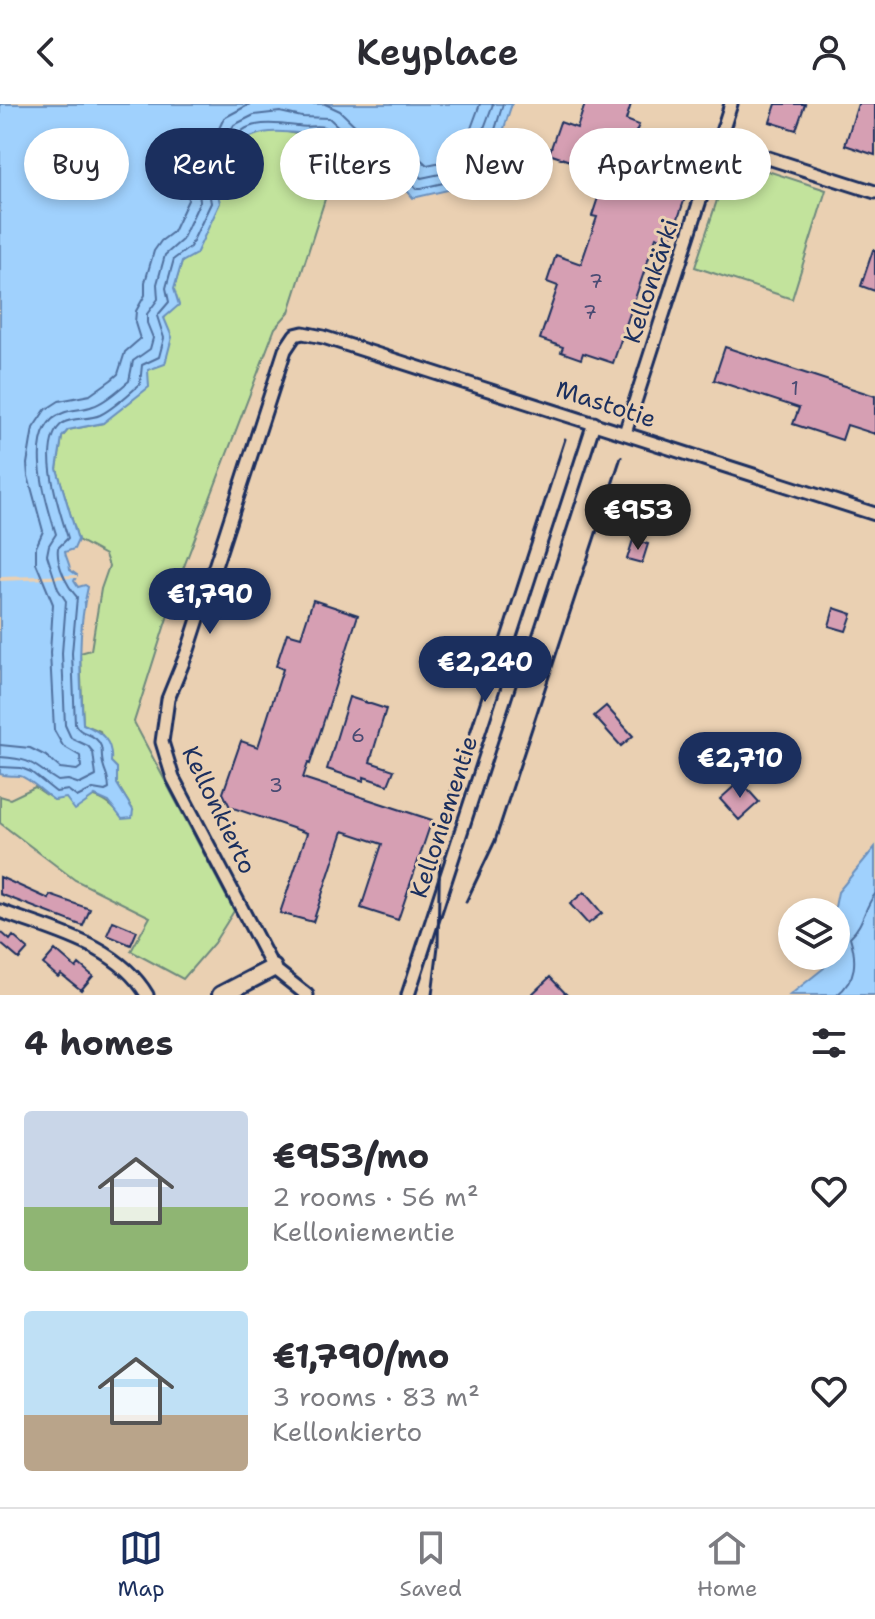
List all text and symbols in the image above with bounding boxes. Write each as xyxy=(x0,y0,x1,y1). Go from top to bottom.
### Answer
text: Keyplace xyxy=(356,28,519,77)
icon: back xyxy=(24,30,68,74)
icon: person xyxy=(807,30,851,74)
chip: Buy xyxy=(24,128,129,200)
chip: Rent xyxy=(145,128,264,200)
chip: Filters xyxy=(280,128,420,200)
chip: New xyxy=(436,128,553,200)
chip: Apartment xyxy=(569,128,771,200)
street label: Kellonkärki xyxy=(616,215,686,347)
house number: 7 xyxy=(589,268,603,294)
house number: 7 xyxy=(583,299,597,325)
street label: Mastotie xyxy=(552,373,660,435)
house number: 1 xyxy=(791,375,799,401)
pin: €953 xyxy=(591,484,685,552)
text: €953 xyxy=(603,492,673,527)
pin: €1,790 xyxy=(145,568,275,636)
text: €1,790 xyxy=(167,576,253,611)
pin: €2,240 xyxy=(420,636,550,704)
text: €2,240 xyxy=(437,644,533,679)
house number: 6 xyxy=(351,722,365,748)
street label: Kelloniementie xyxy=(403,732,485,902)
pin: €2,710 xyxy=(675,732,805,800)
text: €2,710 xyxy=(696,740,784,775)
street label: Kellonkierto xyxy=(174,741,264,879)
house number: 3 xyxy=(269,772,283,798)
map controls xyxy=(778,898,850,970)
button: layers xyxy=(778,898,850,970)
text: 4 homes xyxy=(24,1020,173,1066)
icon: filters xyxy=(807,1021,851,1065)
text: €953/mo xyxy=(272,1133,429,1179)
icon: home xyxy=(88,1143,184,1239)
icon: heart xyxy=(807,1169,851,1213)
text: 2 rooms · 56 m² xyxy=(272,1179,479,1214)
text: Kelloniementie xyxy=(272,1214,455,1249)
text: €1,790/mo xyxy=(272,1333,450,1379)
icon: home xyxy=(88,1343,184,1439)
icon: heart xyxy=(807,1369,851,1413)
text: 3 rooms · 83 m² xyxy=(272,1379,480,1414)
text: Kellonkierto xyxy=(272,1414,422,1449)
tab: Map xyxy=(117,1526,165,1603)
tab: Saved xyxy=(400,1526,462,1603)
tab: Home xyxy=(697,1526,758,1603)

